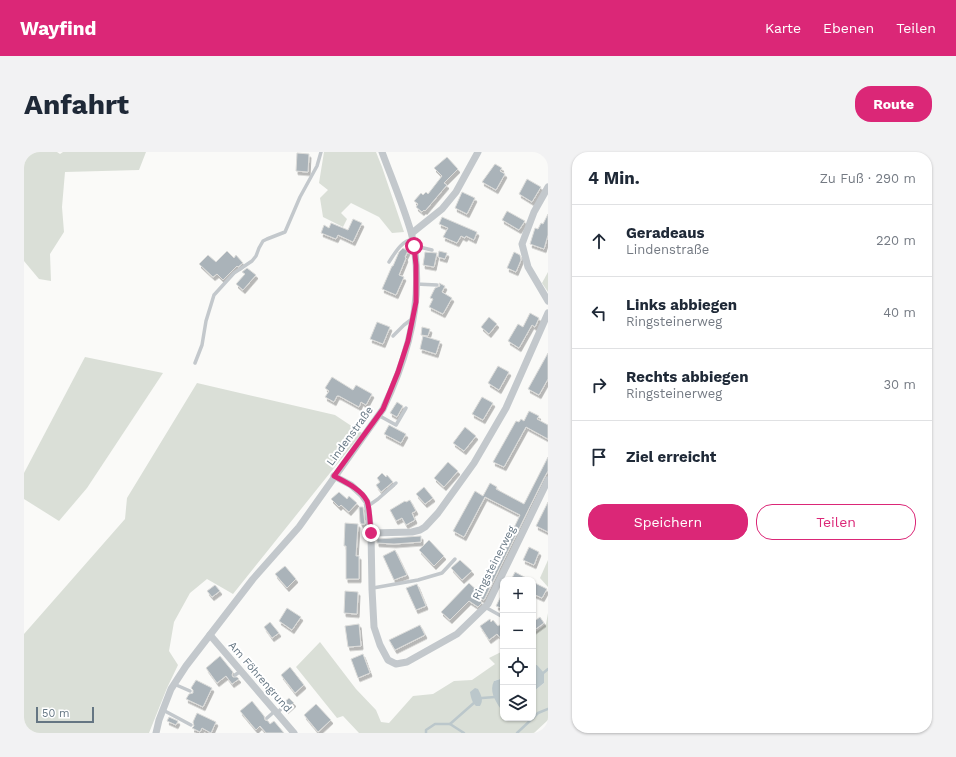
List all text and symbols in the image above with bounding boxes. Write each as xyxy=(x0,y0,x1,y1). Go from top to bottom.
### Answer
text: Wayfind xyxy=(20,17,96,40)
text: Karte xyxy=(765,20,801,36)
text: Ebenen xyxy=(823,20,874,36)
text: Teilen xyxy=(896,20,936,36)
button: Route xyxy=(855,86,932,122)
text: Anfahrt xyxy=(24,88,129,121)
text: 4 Min. xyxy=(588,168,640,188)
text: Zu Fuß · 290 m xyxy=(820,171,916,186)
text: Geradeaus xyxy=(626,224,705,242)
icon: ahead xyxy=(588,230,610,252)
text: 220 m xyxy=(876,233,916,248)
route start xyxy=(405,237,423,255)
text: Lindenstraße xyxy=(626,242,709,257)
text: Links abbiegen xyxy=(626,296,737,314)
icon: left xyxy=(588,302,610,324)
text: 40 m xyxy=(883,305,916,320)
text: Ringsteinerweg xyxy=(626,314,722,329)
text: Rechts abbiegen xyxy=(626,368,748,386)
icon: right xyxy=(588,374,610,396)
text: 30 m xyxy=(884,377,916,392)
text: Ringsteinerweg xyxy=(626,386,722,401)
street label: Lindenstraße xyxy=(324,404,376,468)
icon: arrive xyxy=(588,446,610,468)
text: Ziel erreicht xyxy=(626,448,716,466)
button: Speichern xyxy=(588,504,748,540)
button: Teilen xyxy=(756,504,916,540)
route end xyxy=(362,524,380,542)
street label: Ringsteinerweg xyxy=(470,524,518,602)
map controls xyxy=(500,577,536,721)
button: + xyxy=(500,577,536,613)
button: − xyxy=(500,613,536,649)
street label: Am Föhrengrund xyxy=(226,639,294,715)
button: locate xyxy=(500,649,536,685)
button: layers xyxy=(500,685,536,721)
scale bar xyxy=(36,705,94,724)
text: 50 m xyxy=(42,707,69,720)

